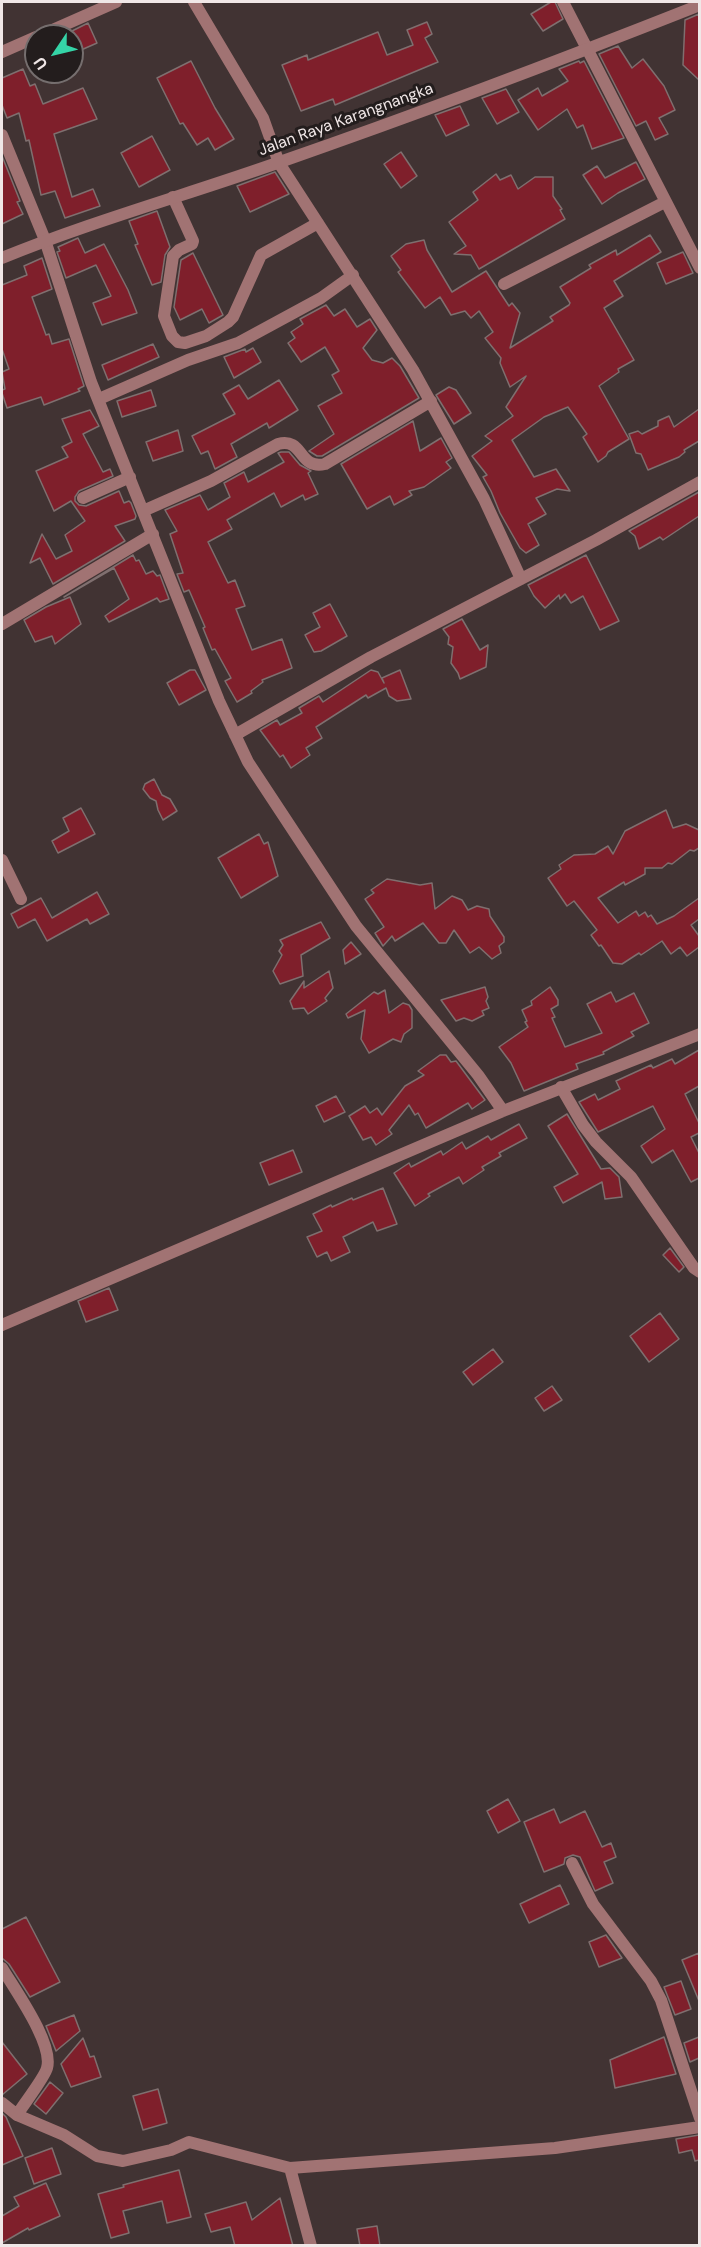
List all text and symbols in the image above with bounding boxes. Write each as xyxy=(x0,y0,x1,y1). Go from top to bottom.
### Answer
north arrow xyxy=(24,24,84,84)
text: U xyxy=(29,53,52,74)
street label: Jalan Raya Karangnangka xyxy=(256,79,436,161)

